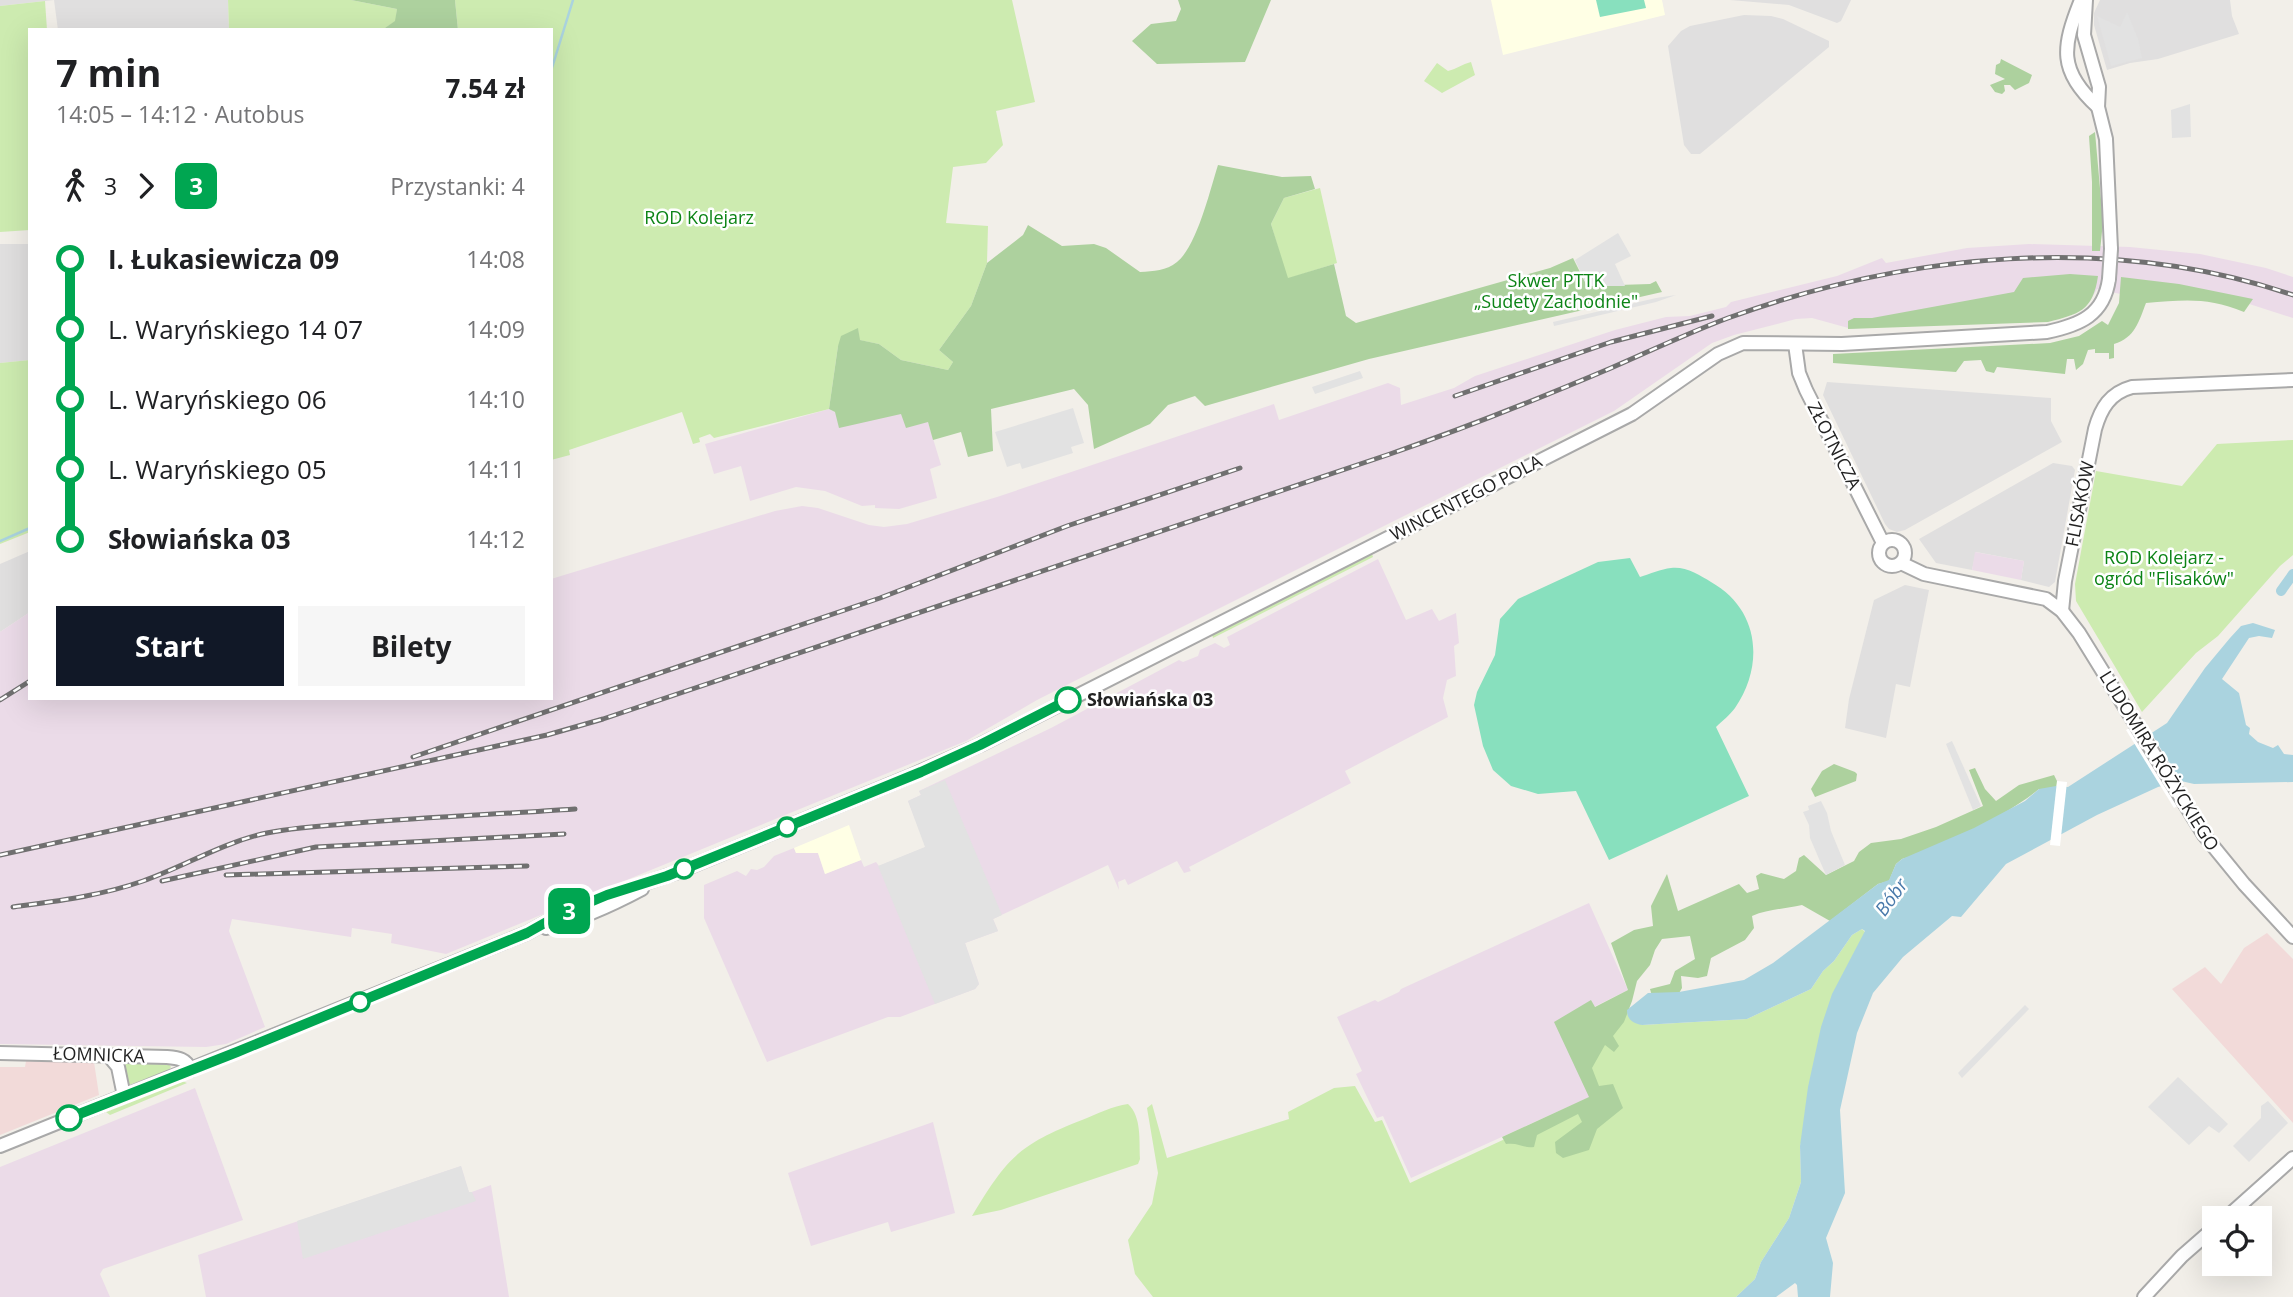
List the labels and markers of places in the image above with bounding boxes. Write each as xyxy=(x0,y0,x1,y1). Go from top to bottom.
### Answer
marker: Słowiańska 03 xyxy=(1055,687,1081,713)
place label: Słowiańska 03 xyxy=(1087,687,1213,711)
unlabelled marker xyxy=(777,817,797,837)
unlabelled marker xyxy=(674,859,694,879)
unlabelled marker xyxy=(350,992,370,1012)
unlabelled marker xyxy=(56,1105,82,1131)

